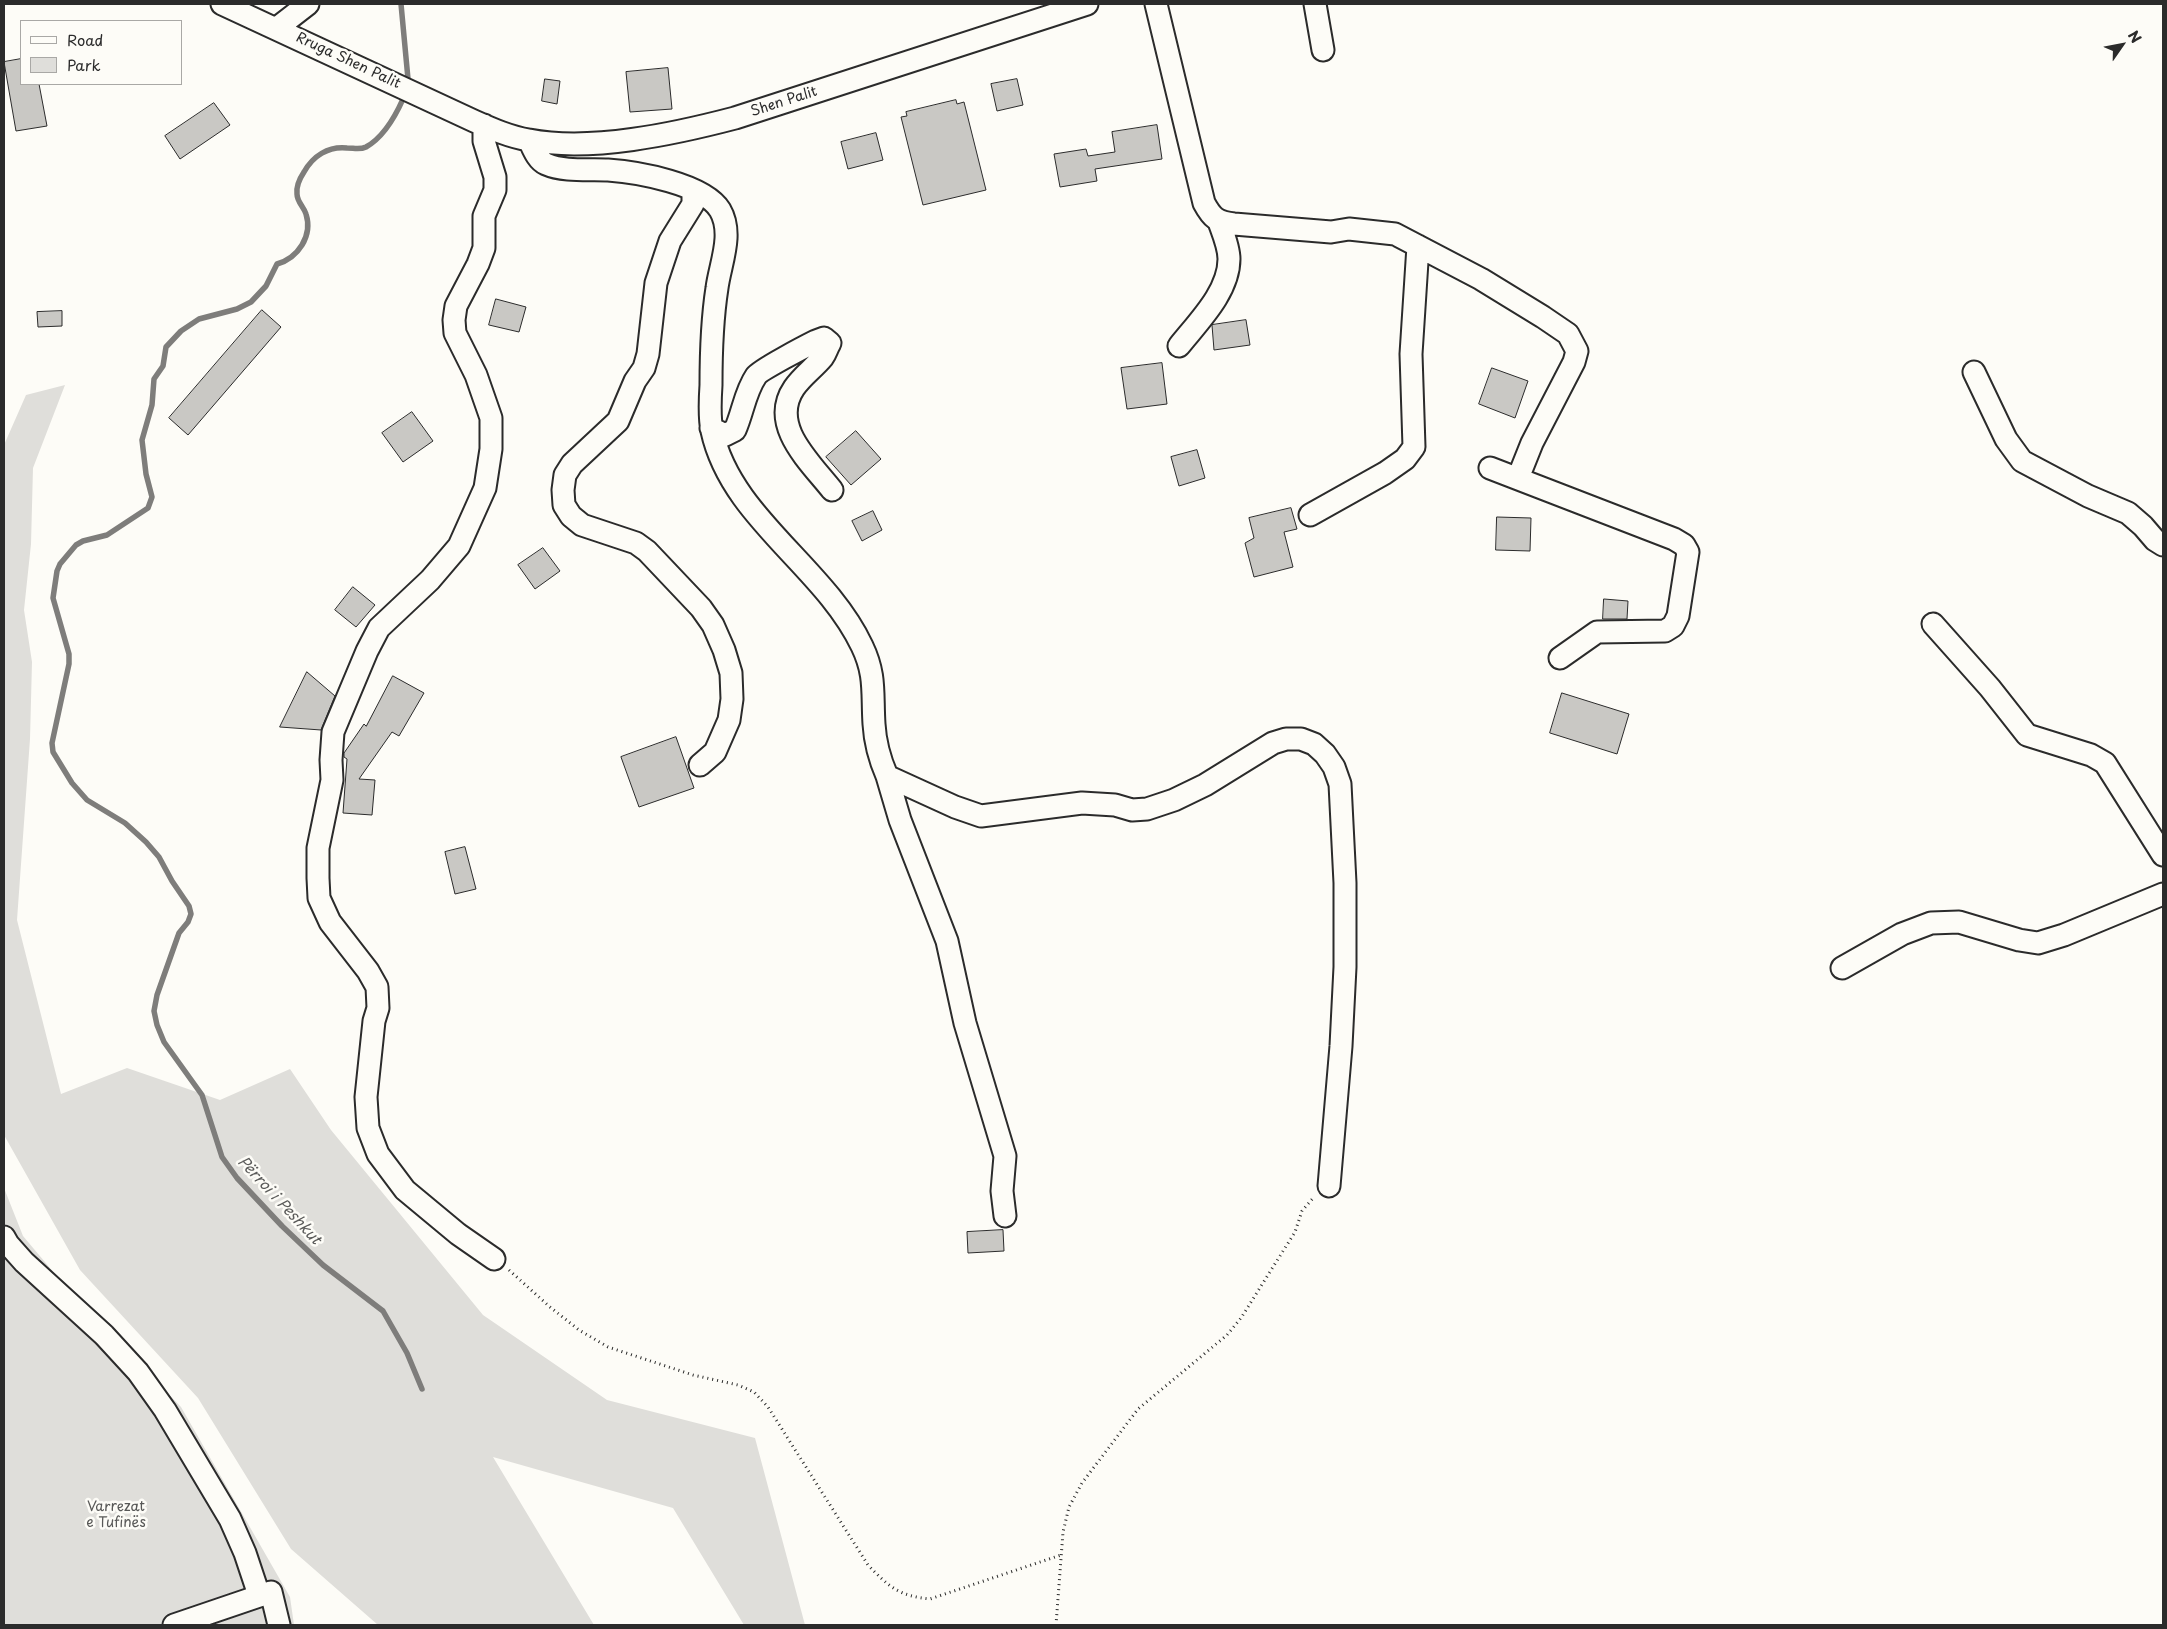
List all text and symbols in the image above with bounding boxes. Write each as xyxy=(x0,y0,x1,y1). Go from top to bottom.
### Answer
legend xyxy=(20,20,182,85)
north arrow xyxy=(2097,20,2147,70)
text: N xyxy=(2123,26,2147,47)
text: Road xyxy=(67,28,103,51)
street label: Rruga Shen Palit xyxy=(293,29,403,93)
text: Park xyxy=(67,53,101,76)
street label: Shen Palit xyxy=(749,83,819,121)
water label: Përroi i Peshkut xyxy=(234,1153,324,1249)
park label: Varrezat e Tufinës xyxy=(86,1499,146,1531)

